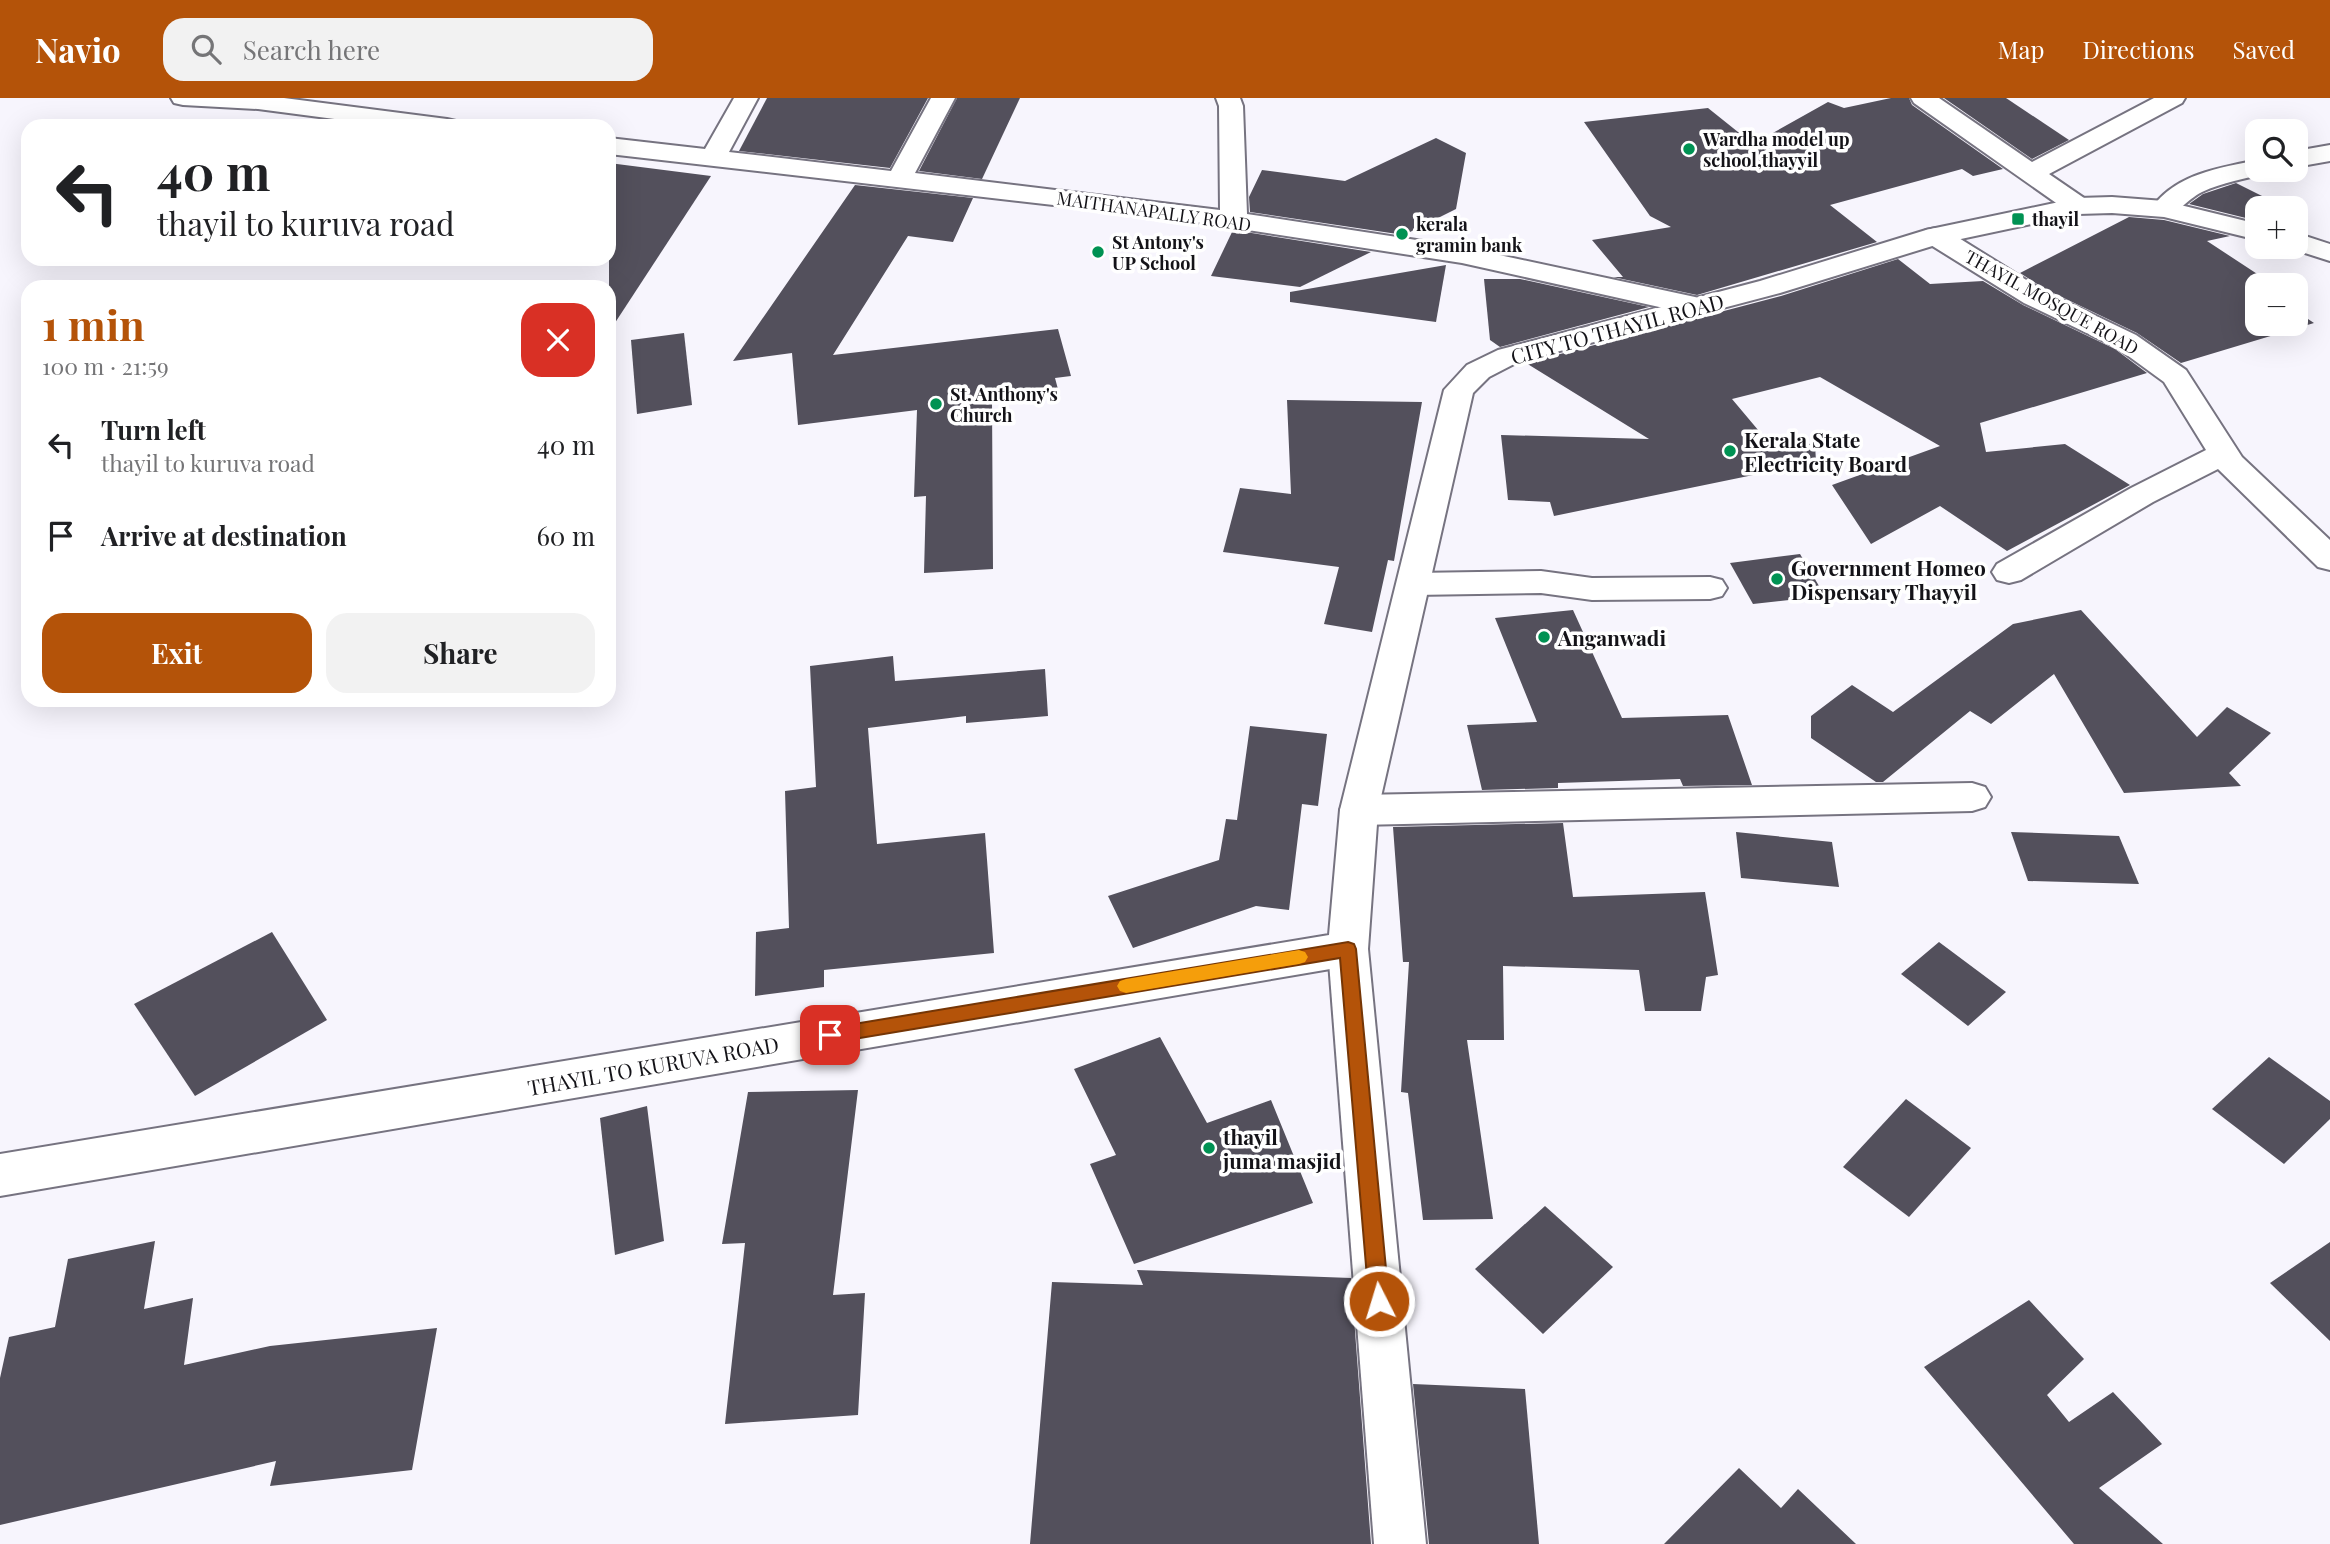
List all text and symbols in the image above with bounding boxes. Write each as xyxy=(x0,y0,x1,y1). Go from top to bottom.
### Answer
search box xyxy=(163,18,653,81)
text: Navio xyxy=(35,27,121,71)
icon: search xyxy=(187,30,225,68)
text: Search here xyxy=(243,32,380,67)
text: Map xyxy=(1998,33,2044,65)
text: Directions xyxy=(2082,33,2195,65)
text: Saved xyxy=(2233,33,2295,65)
map controls xyxy=(2245,119,2308,336)
button: search xyxy=(2245,119,2308,182)
place label: Wardha model up school,thayyil xyxy=(1702,127,1850,172)
text: 40 m xyxy=(157,138,270,203)
marker: Wardha model up school,thayyil xyxy=(1681,141,1697,157)
icon: left xyxy=(42,147,133,238)
street label: MAITHANAPALLY ROAD xyxy=(1055,185,1253,237)
button: + xyxy=(2245,196,2308,259)
text: thayil to kuruva road xyxy=(157,201,455,244)
place label: thayil xyxy=(2031,207,2079,231)
marker: thayil xyxy=(2010,211,2026,227)
place label: kerala gramin bank xyxy=(1416,212,1523,257)
marker: kerala gramin bank xyxy=(1394,226,1410,242)
place label: St Antony's UP School xyxy=(1112,230,1204,275)
marker: St Antony's UP School xyxy=(1090,244,1106,260)
street label: THAYIL MOSQUE ROAD xyxy=(1961,244,2143,360)
button: − xyxy=(2245,273,2308,336)
street label: CITY TO THAYIL ROAD xyxy=(1507,286,1727,370)
text: 1 min xyxy=(42,296,145,352)
button: close xyxy=(521,303,595,377)
text: 100 m · 21:59 xyxy=(42,350,169,381)
place label: St. Anthony's Church xyxy=(950,382,1058,427)
marker: St. Anthony's Church xyxy=(928,396,944,412)
text: Turn left xyxy=(101,412,206,447)
place label: Kerala State Electricity Board xyxy=(1744,425,1907,477)
icon: left xyxy=(42,426,80,464)
text: 40 m xyxy=(537,427,595,462)
marker: Kerala State Electricity Board xyxy=(1722,443,1738,459)
text: thayil to kuruva road xyxy=(101,447,315,478)
icon: arrive xyxy=(42,517,80,555)
text: Arrive at destination xyxy=(101,518,347,553)
text: 60 m xyxy=(536,518,595,553)
place label: Government Homeo Dispensary Thayyil xyxy=(1791,553,1986,605)
marker: Government Homeo Dispensary Thayyil xyxy=(1769,571,1785,587)
button: Exit xyxy=(42,613,312,693)
button: Share xyxy=(326,613,595,693)
place label: Anganwadi xyxy=(1557,623,1666,651)
marker: Anganwadi xyxy=(1536,629,1552,645)
pin xyxy=(800,1005,860,1065)
icon: arrive xyxy=(811,1016,849,1054)
street label: THAYIL TO KURUVA ROAD xyxy=(525,1029,781,1101)
place label: thayil juma masjid xyxy=(1222,1122,1342,1174)
marker: thayil juma masjid xyxy=(1201,1140,1217,1156)
position arrow xyxy=(1342,1264,1416,1338)

